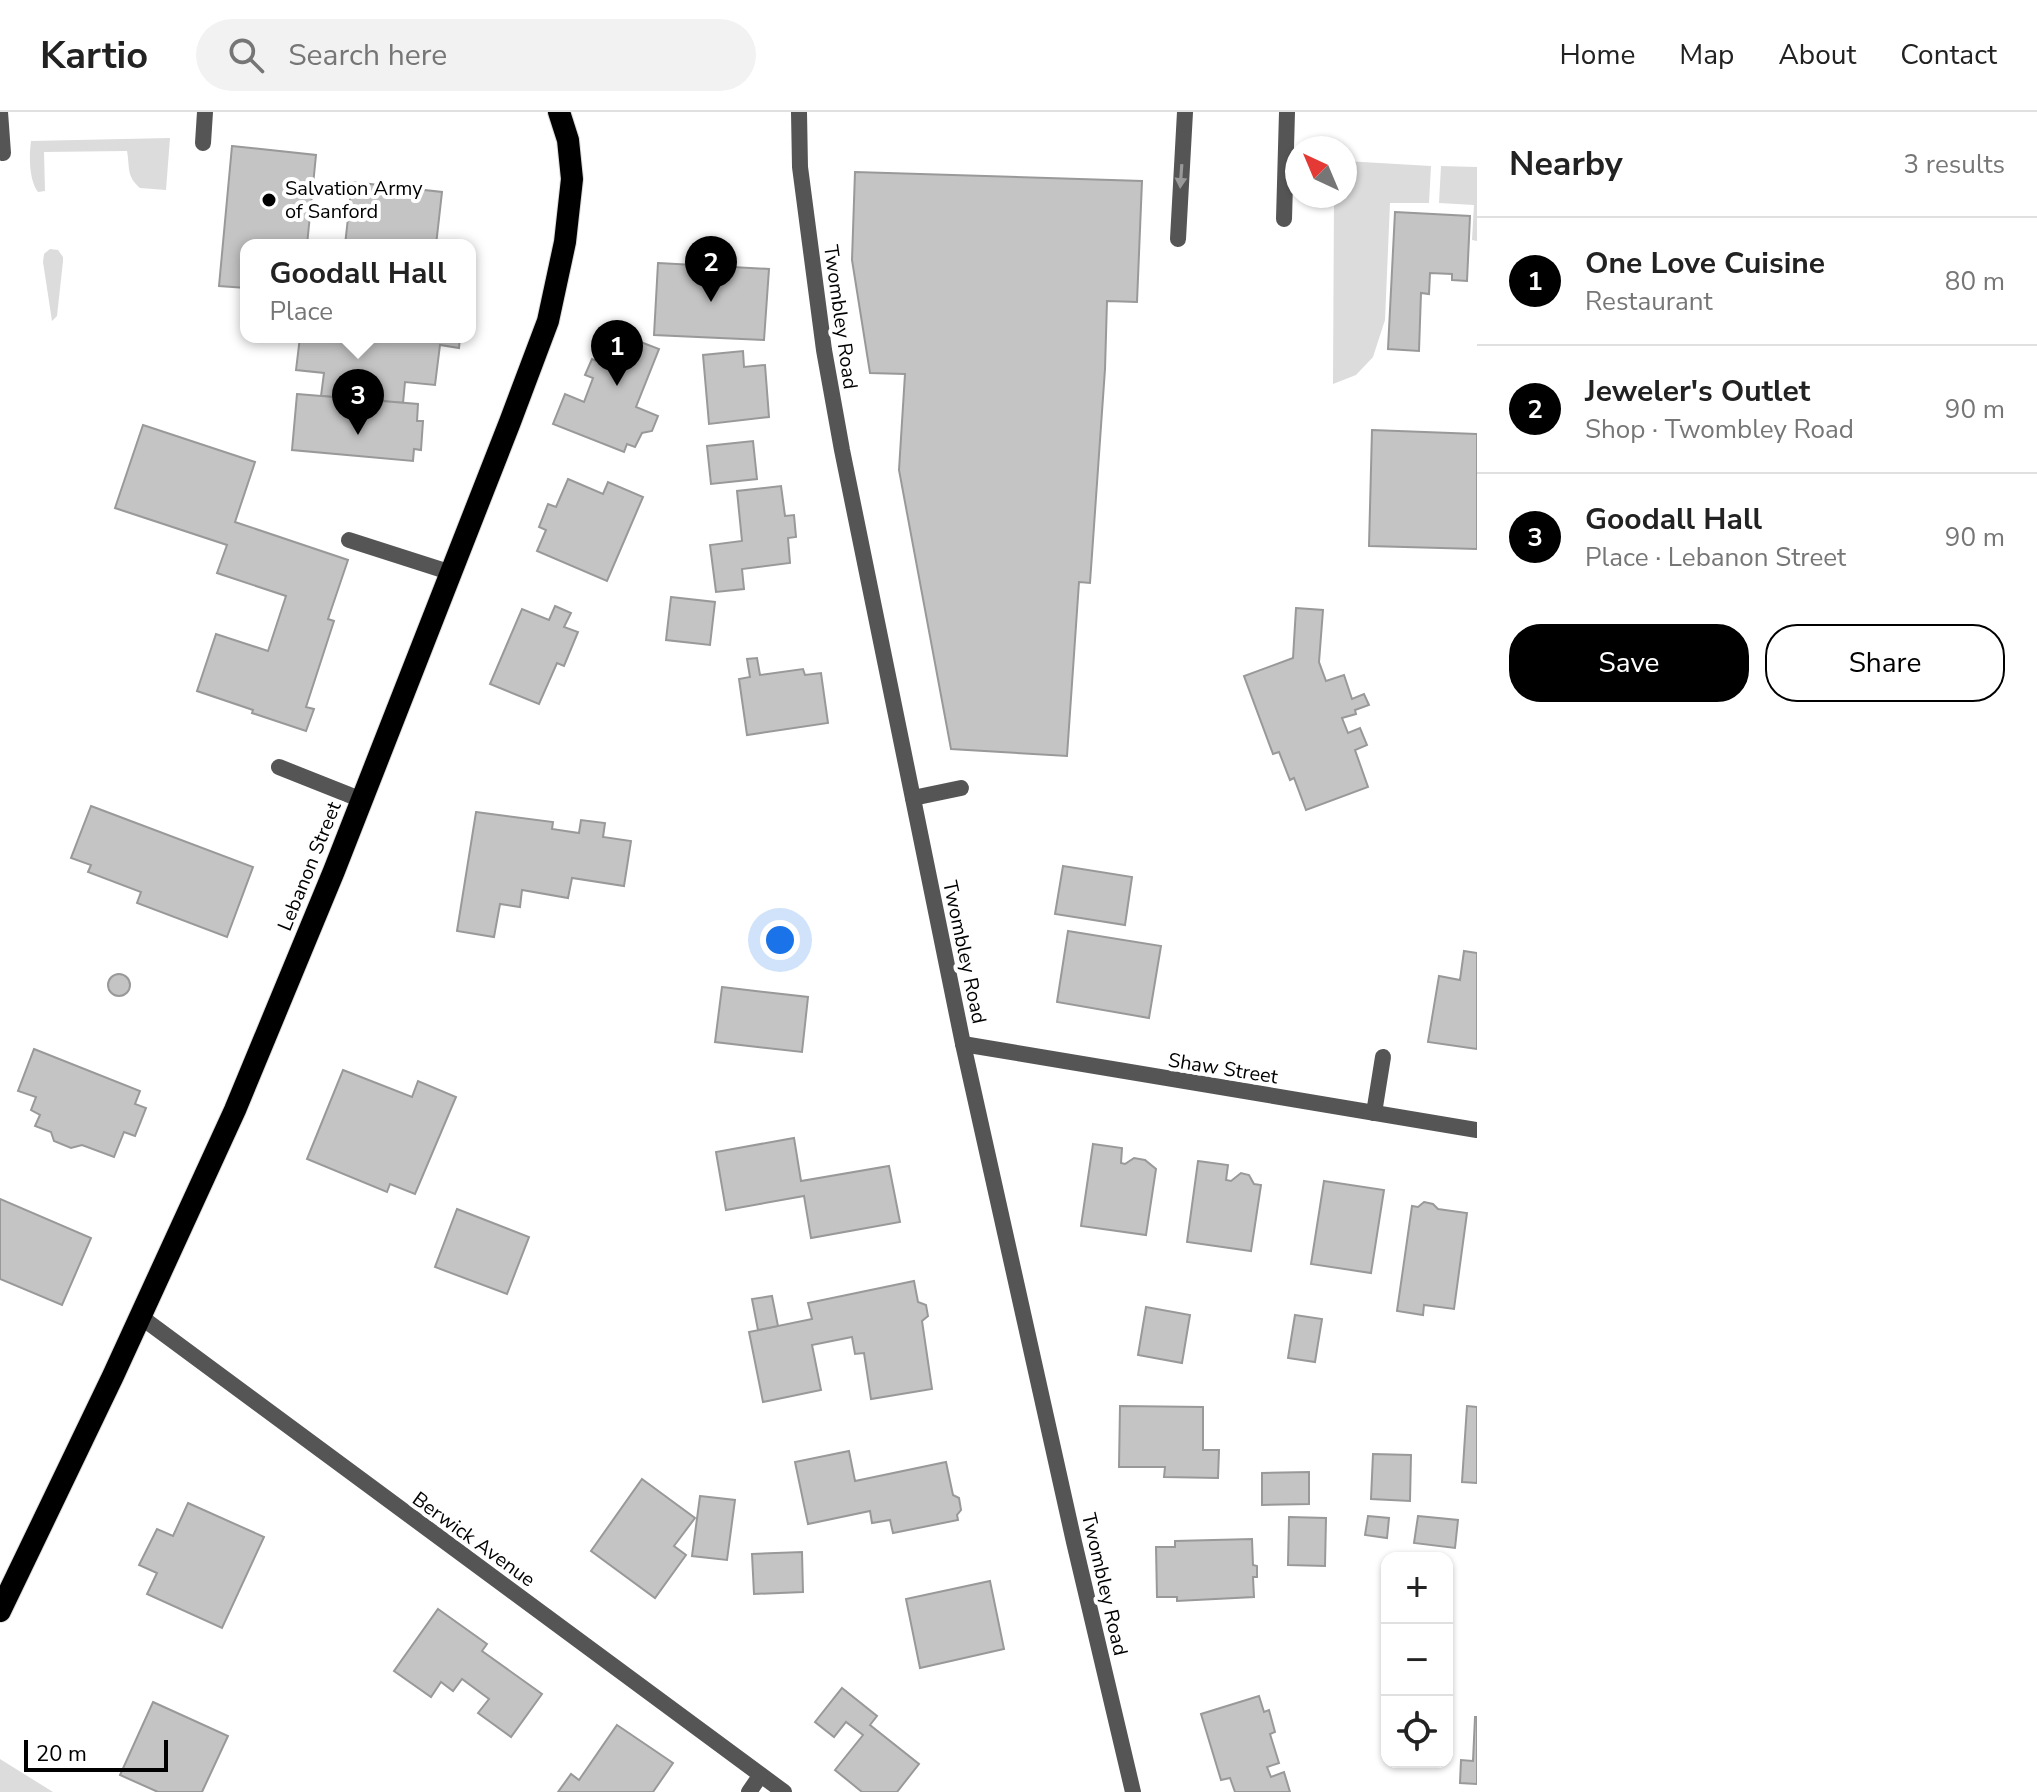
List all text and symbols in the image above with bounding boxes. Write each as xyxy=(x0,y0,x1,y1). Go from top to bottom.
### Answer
search box xyxy=(196,19,756,91)
text: Kartio xyxy=(40,30,148,81)
icon: search xyxy=(224,33,268,77)
text: Search here xyxy=(288,35,447,76)
text: Home xyxy=(1560,36,1635,74)
text: Map xyxy=(1679,36,1734,74)
text: About xyxy=(1778,36,1856,74)
text: Contact xyxy=(1900,36,1997,74)
north arrow xyxy=(1285,136,1357,208)
text: Nearby xyxy=(1509,141,1623,187)
text: 3 results xyxy=(1904,147,2005,182)
one-way arrow xyxy=(1175,164,1188,189)
place label: Salvation Army of Sanford xyxy=(285,175,423,225)
marker: Salvation Army of Sanford xyxy=(260,191,278,209)
pin: 2 xyxy=(685,236,737,302)
popup xyxy=(240,239,476,343)
street label: Twombley Road xyxy=(817,243,864,391)
text: One Love Cuisine xyxy=(1585,243,1825,284)
text: Goodall Hall xyxy=(269,253,447,294)
text: 1 xyxy=(1527,264,1543,299)
text: 80 m xyxy=(1945,264,2005,299)
text: Restaurant xyxy=(1585,284,1713,319)
text: Place xyxy=(269,294,333,329)
pin: 1 xyxy=(591,320,643,386)
pin: 3 xyxy=(332,369,384,435)
text: Jeweler's Outlet xyxy=(1585,371,1810,412)
text: 2 xyxy=(1527,392,1543,427)
text: 90 m xyxy=(1945,392,2005,427)
text: Shop · Twombley Road xyxy=(1585,412,1854,447)
text: Goodall Hall xyxy=(1585,499,1762,540)
text: 3 xyxy=(1527,520,1543,555)
text: 90 m xyxy=(1945,520,2005,555)
text: Place · Lebanon Street xyxy=(1585,540,1846,575)
button: Save xyxy=(1509,624,1749,702)
button: Share xyxy=(1765,624,2005,702)
street label: Lebanon Street xyxy=(271,797,348,935)
street label: Twombley Road xyxy=(936,878,993,1026)
your location xyxy=(760,920,800,960)
street label: Shaw Street xyxy=(1166,1047,1281,1091)
street label: Berwick Avenue xyxy=(407,1486,541,1593)
street label: Twombley Road xyxy=(1075,1510,1134,1658)
map controls xyxy=(1381,1552,1453,1768)
button: + xyxy=(1381,1552,1453,1624)
button: − xyxy=(1381,1624,1453,1696)
button: locate xyxy=(1381,1696,1453,1768)
scale bar xyxy=(24,1736,168,1772)
text: 20 m xyxy=(36,1739,87,1769)

